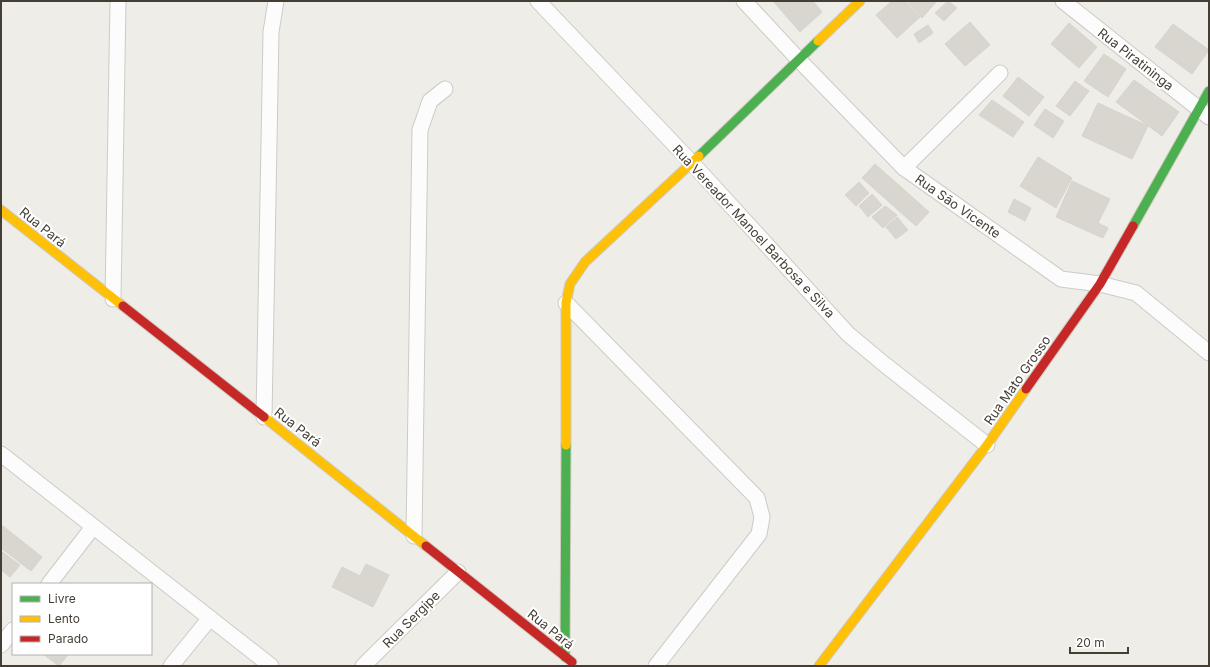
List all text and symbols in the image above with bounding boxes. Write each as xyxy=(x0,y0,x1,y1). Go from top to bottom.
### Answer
street label: Rua Piratininga xyxy=(1095,24,1177,94)
street label: Rua Vereador Manoel Barbosa e Silva xyxy=(669,141,839,321)
street label: Rua São Vicente xyxy=(912,171,1004,241)
street label: Rua Pará xyxy=(17,204,69,250)
street label: Rua Mato Grosso xyxy=(980,332,1054,428)
street label: Rua Pará xyxy=(271,404,325,450)
legend xyxy=(12,583,152,655)
street label: Rua Sergipe xyxy=(379,587,443,651)
text: Livre xyxy=(48,591,76,606)
street label: Rua Pará xyxy=(525,606,577,652)
text: Lento xyxy=(48,611,80,626)
scale bar xyxy=(1070,629,1128,655)
text: Parado xyxy=(48,631,88,646)
text: 20 m xyxy=(1076,635,1105,650)

